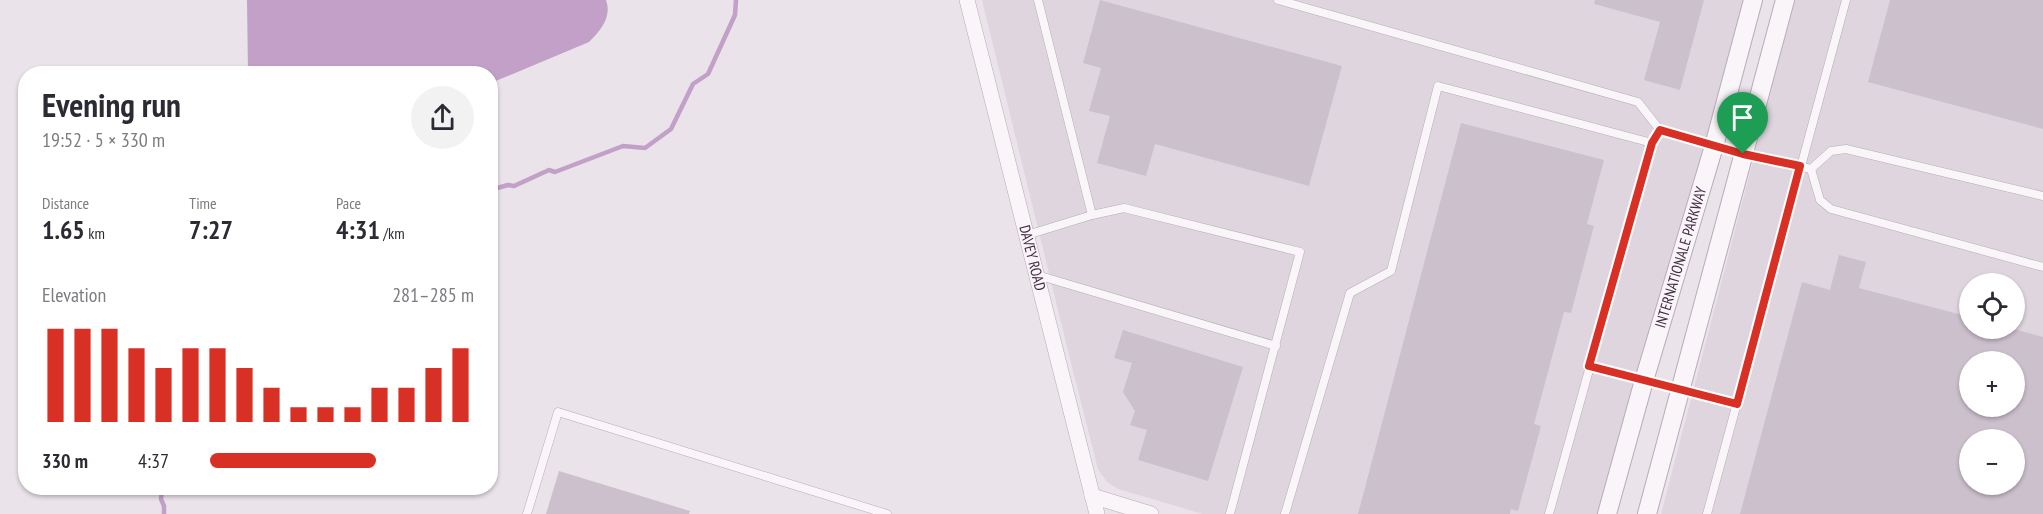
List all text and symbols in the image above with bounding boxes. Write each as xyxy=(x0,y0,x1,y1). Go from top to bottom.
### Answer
text: Evening run xyxy=(42,83,181,126)
button: share xyxy=(411,86,474,149)
pin xyxy=(1717,92,1768,154)
icon: arrive xyxy=(1726,101,1759,134)
text: 19:52 · 5 × 330 m xyxy=(42,127,165,153)
street label: INTERNATIONALE PARKWAY xyxy=(1650,184,1710,330)
text: Distance xyxy=(42,193,89,213)
text: Time xyxy=(189,193,217,213)
text: Pace xyxy=(336,193,361,213)
text: 1.65 xyxy=(42,213,85,246)
text: 7:27 xyxy=(189,213,233,246)
text: 4:31 xyxy=(336,213,380,246)
text: km xyxy=(85,223,105,243)
text: /km xyxy=(380,223,405,243)
street label: DAVEY ROAD xyxy=(1015,223,1050,293)
map controls xyxy=(1959,273,2025,495)
button: locate xyxy=(1959,273,2025,339)
text: Elevation xyxy=(42,282,106,308)
text: 281–285 m xyxy=(392,282,474,308)
button: + xyxy=(1959,351,2025,417)
button: − xyxy=(1959,429,2025,495)
text: 330 m xyxy=(42,448,88,474)
text: 4:37 xyxy=(138,448,169,474)

